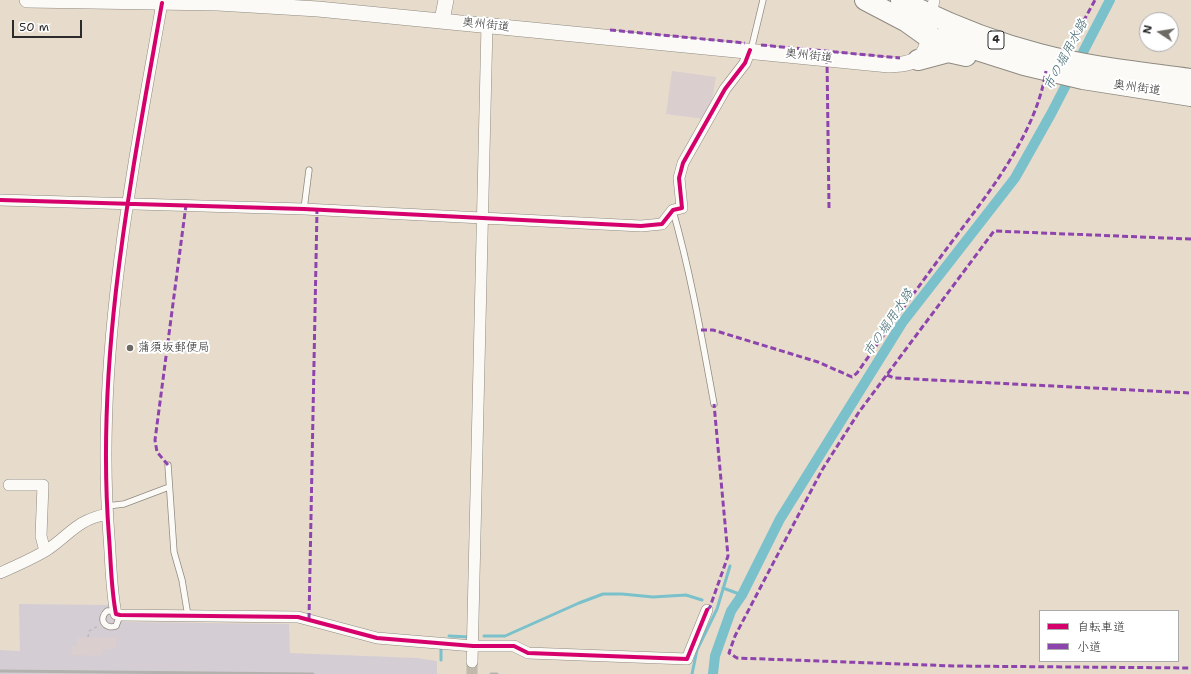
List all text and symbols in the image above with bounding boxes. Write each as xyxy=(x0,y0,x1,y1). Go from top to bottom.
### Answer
scale bar xyxy=(14,12,84,38)
north arrow xyxy=(1139,12,1179,52)
street label: 奥州街道 xyxy=(461,15,511,35)
water label: 市の堀用水路 xyxy=(1041,17,1091,93)
text: 50 m xyxy=(19,19,49,35)
text: N xyxy=(1140,24,1156,35)
road number: 4 xyxy=(988,31,1004,49)
street label: 奥州街道 xyxy=(784,46,834,66)
street label: 奥州街道 xyxy=(1112,78,1162,98)
water label: 市の堀用水路 xyxy=(861,286,917,360)
place label: 蒲須坂郵便局 xyxy=(138,341,210,355)
marker: 蒲須坂郵便局 xyxy=(125,343,135,353)
legend xyxy=(1039,610,1179,662)
text: 自転車道 xyxy=(1077,619,1125,635)
text: 小道 xyxy=(1077,639,1101,655)

